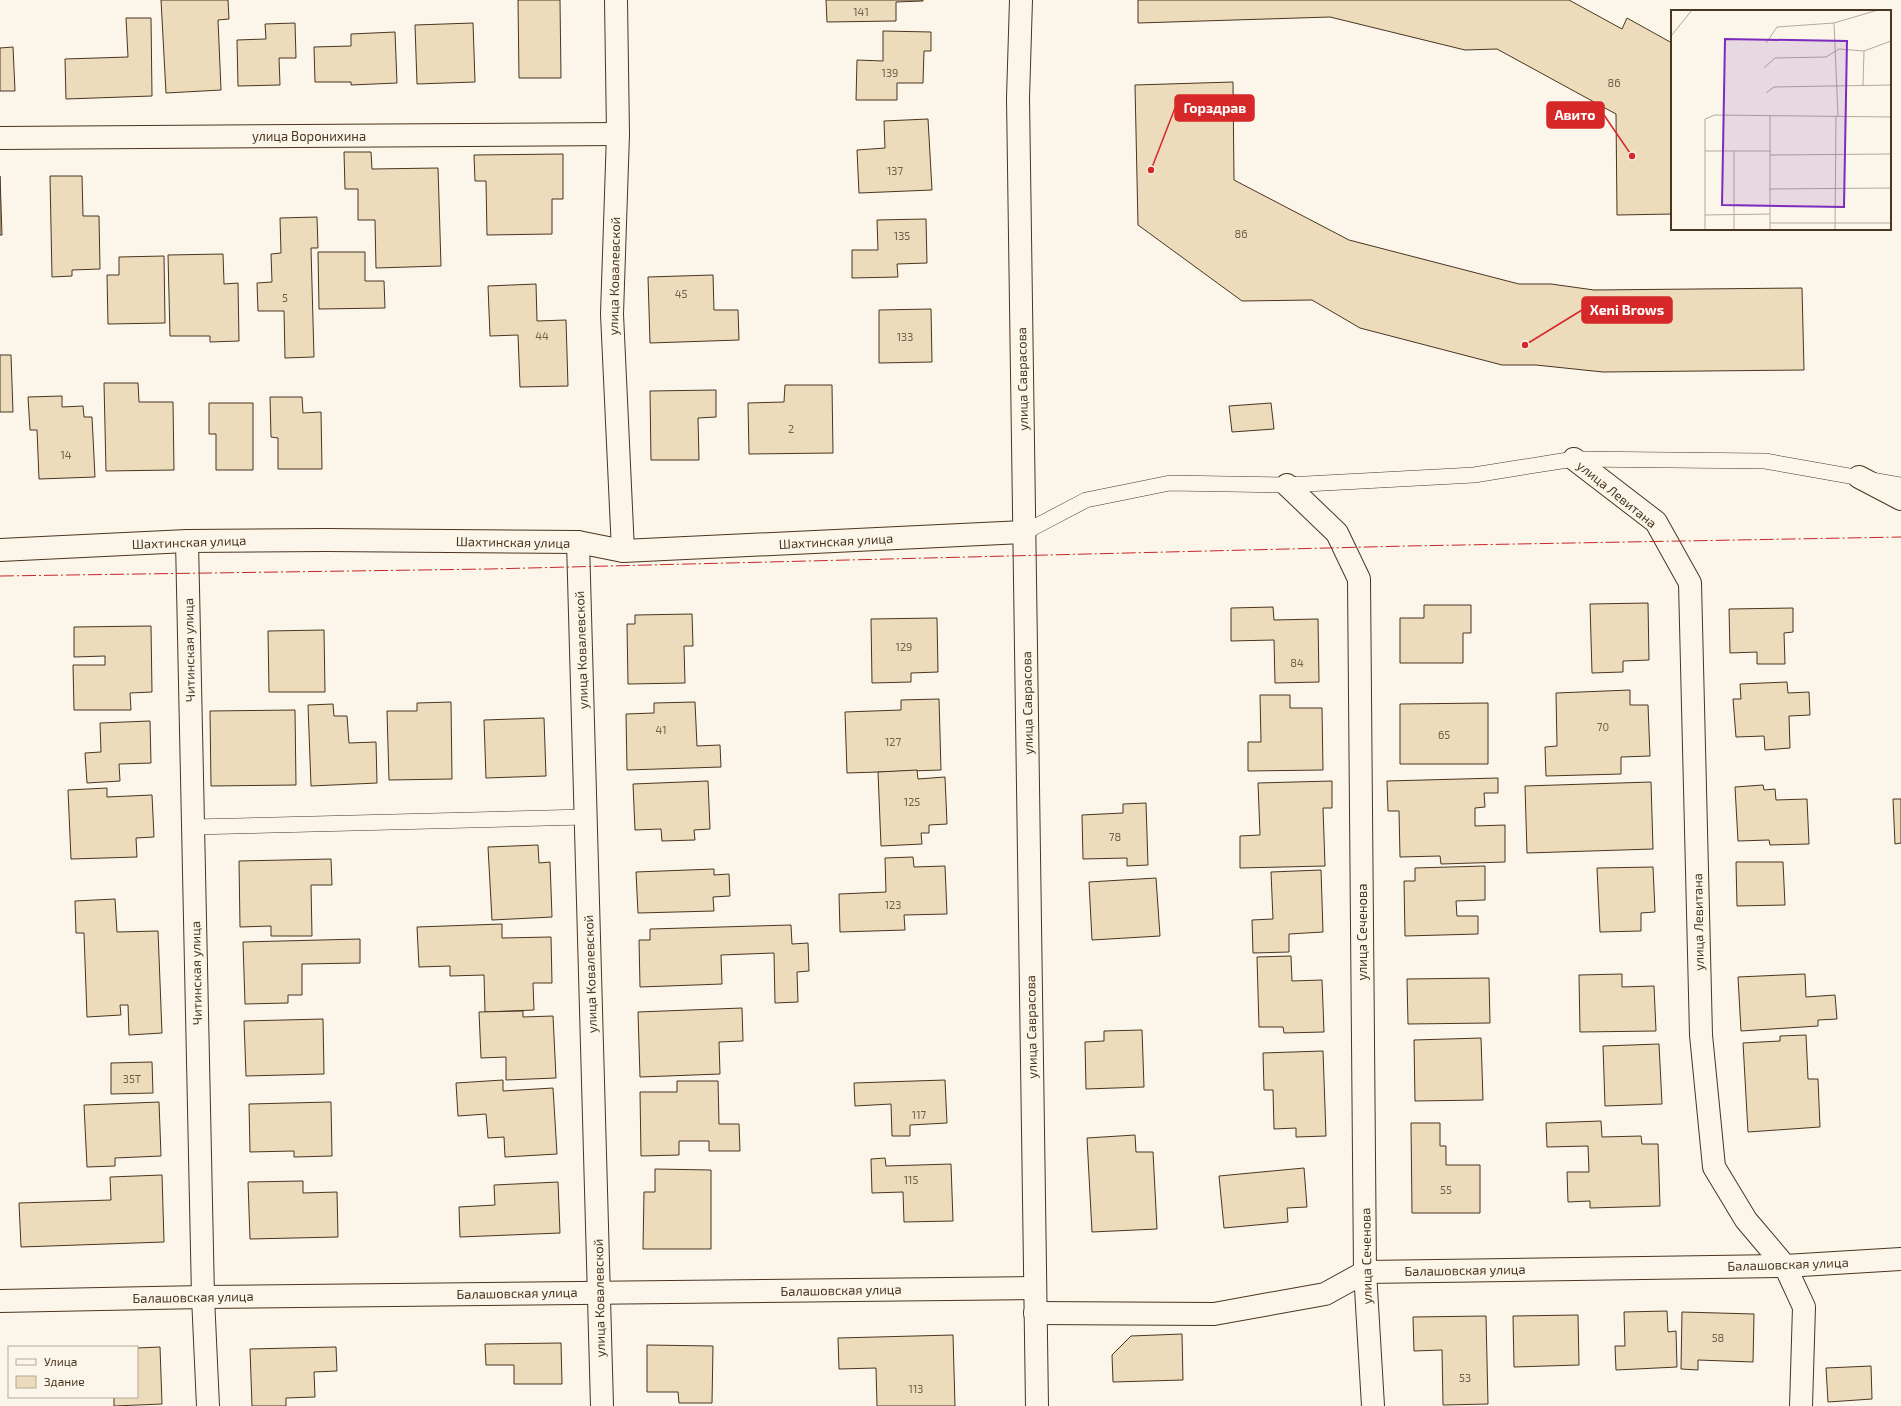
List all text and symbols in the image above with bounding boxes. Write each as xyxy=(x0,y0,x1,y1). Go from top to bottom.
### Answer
house number: 141 xyxy=(853,5,869,18)
inset map xyxy=(1671,10,1891,230)
house number: 139 xyxy=(882,66,898,79)
house number: 86 xyxy=(1608,76,1620,89)
callout: Горздрав xyxy=(1175,95,1254,121)
text: Горздрав xyxy=(1184,99,1246,116)
callout: Авито xyxy=(1547,102,1604,128)
text: Авито xyxy=(1554,106,1596,123)
street label: улица Воронихина xyxy=(252,128,366,144)
house number: 137 xyxy=(887,164,903,177)
street label: улица Ковалевской xyxy=(605,217,623,335)
house number: 86 xyxy=(1235,227,1247,240)
house number: 135 xyxy=(894,229,910,242)
house number: 45 xyxy=(675,287,687,300)
house number: 5 xyxy=(282,291,288,304)
callout: Xeni Brows xyxy=(1582,297,1672,323)
text: Xeni Brows xyxy=(1590,301,1664,318)
street label: улица Саврасова xyxy=(1013,327,1031,431)
house number: 44 xyxy=(535,329,549,342)
house number: 133 xyxy=(897,330,913,343)
house number: 2 xyxy=(788,422,794,435)
house number: 14 xyxy=(60,448,72,461)
street label: улица Левитана xyxy=(1574,457,1660,531)
street label: Шахтинская улица xyxy=(778,530,894,552)
street label: Шахтинская улица xyxy=(131,532,247,552)
street label: Шахтинская улица xyxy=(456,533,570,551)
street label: улица Ковалевской xyxy=(571,590,591,710)
street label: Читинская улица xyxy=(180,598,198,702)
house number: 129 xyxy=(896,640,912,653)
street label: улица Саврасова xyxy=(1018,651,1036,755)
house number: 84 xyxy=(1290,656,1304,669)
house number: 70 xyxy=(1597,720,1609,733)
house number: 41 xyxy=(655,723,667,736)
house number: 65 xyxy=(1438,728,1450,741)
house number: 127 xyxy=(885,735,901,748)
house number: 125 xyxy=(904,795,920,808)
house number: 78 xyxy=(1109,830,1121,843)
street label: улица Левитана xyxy=(1689,873,1707,971)
street label: улица Сеченова xyxy=(1354,884,1370,980)
house number: 123 xyxy=(885,898,901,911)
street label: улица Ковалевской xyxy=(580,914,600,1034)
street label: Читинская улица xyxy=(187,921,205,1025)
street label: улица Саврасова xyxy=(1022,975,1040,1079)
house number: 35Т xyxy=(123,1072,142,1085)
house number: 117 xyxy=(912,1108,927,1121)
house number: 115 xyxy=(904,1173,918,1186)
house number: 55 xyxy=(1440,1183,1452,1196)
street label: улица Сеченова xyxy=(1357,1207,1375,1305)
street label: улица Ковалевской xyxy=(590,1239,608,1357)
street label: Балашовская улица xyxy=(1727,1254,1849,1274)
street label: Балашовская улица xyxy=(1404,1261,1526,1279)
street label: Балашовская улица xyxy=(780,1281,902,1299)
street label: Балашовская улица xyxy=(456,1284,578,1302)
street label: Балашовская улица xyxy=(132,1288,254,1306)
house number: 58 xyxy=(1712,1331,1724,1344)
legend xyxy=(8,1346,138,1398)
text: Улица xyxy=(44,1354,77,1368)
house number: 53 xyxy=(1459,1371,1471,1384)
text: Здание xyxy=(44,1374,85,1388)
house number: 113 xyxy=(909,1382,923,1395)

